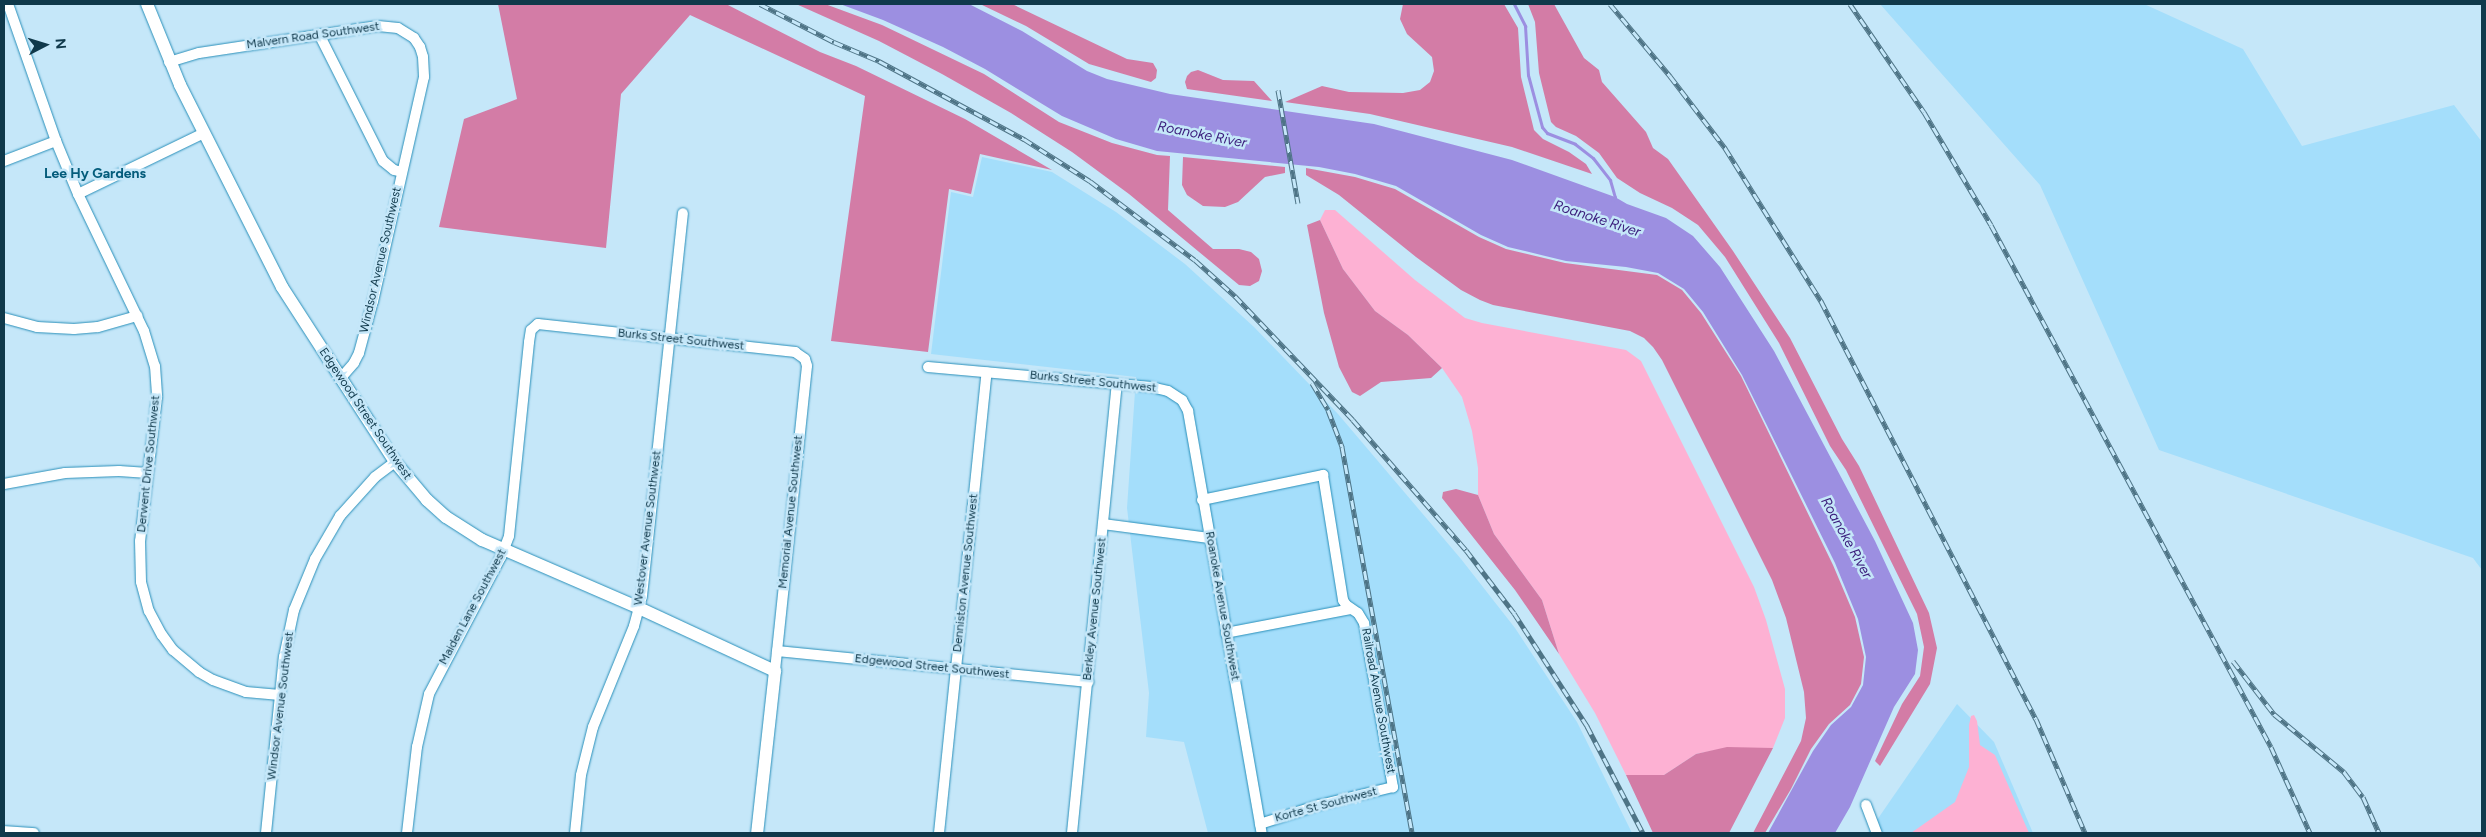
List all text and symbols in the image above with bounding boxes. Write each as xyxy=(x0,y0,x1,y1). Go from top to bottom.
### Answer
north arrow xyxy=(20,20,70,70)
street label: Malvern Road Southwest xyxy=(246,20,380,52)
text: N xyxy=(52,38,69,50)
water label: Roanoke River xyxy=(1156,118,1248,152)
district label: Lee Hy Gardens xyxy=(44,166,146,182)
street label: Windsor Avenue Southwest xyxy=(357,186,405,334)
water label: Roanoke River xyxy=(1551,197,1643,241)
street label: Burks Street Southwest xyxy=(617,326,745,354)
street label: Edgewood Street Southwest xyxy=(316,346,414,482)
street label: Burks Street Southwest xyxy=(1029,368,1157,396)
street label: Derwent Drive Southwest xyxy=(135,395,163,533)
street label: Memorial Avenue Southwest xyxy=(776,435,806,589)
street label: Westover Avenue Southwest xyxy=(631,450,665,606)
street label: Denniston Avenue Southwest xyxy=(951,493,981,653)
water label: Roanoke River xyxy=(1817,494,1875,582)
street label: Roanoke Avenue Southwest xyxy=(1202,530,1242,682)
street label: Berkley Avenue Southwest xyxy=(1080,537,1110,681)
street label: Maiden Lane Southwest xyxy=(436,547,510,667)
street label: Railroad Avenue Southwest xyxy=(1358,627,1398,775)
street label: Windsor Avenue Southwest xyxy=(265,631,297,781)
street label: Edgewood Street Southwest xyxy=(854,652,1010,682)
street label: Korte St Southwest xyxy=(1273,784,1379,826)

